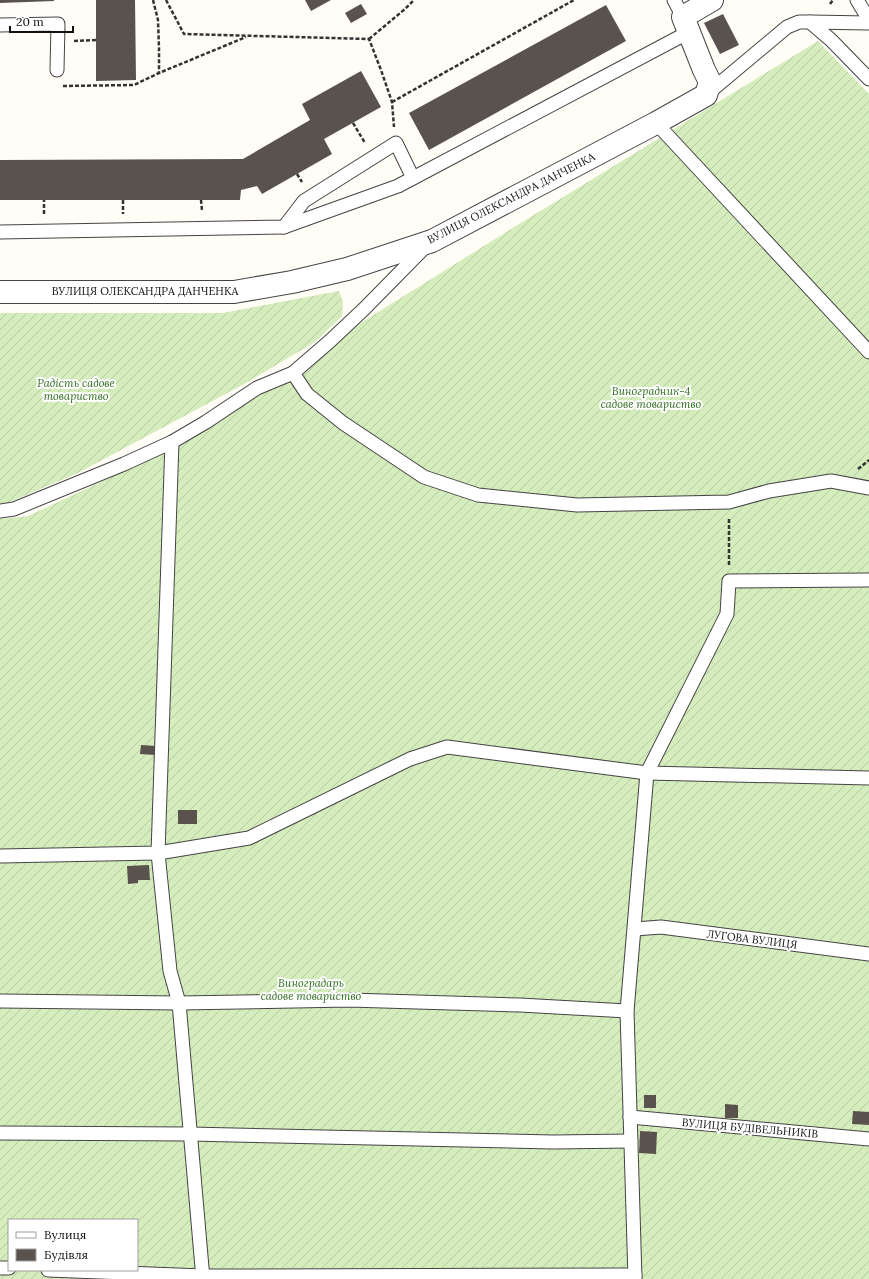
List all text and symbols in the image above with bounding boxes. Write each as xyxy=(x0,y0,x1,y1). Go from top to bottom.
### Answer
scale bar xyxy=(10,8,73,34)
text: 20 m xyxy=(16,14,44,29)
street label: ВУЛИЦЯ ОЛЕКСАНДРА ДАНЧЕНКА xyxy=(425,149,598,247)
street label: ВУЛИЦЯ ОЛЕКСАНДРА ДАНЧЕНКА xyxy=(52,284,239,298)
park label: Радість садове товариство xyxy=(37,376,115,403)
park label: Виноградник-4 садове товариство xyxy=(601,384,702,411)
street label: ЛУГОВА ВУЛИЦЯ xyxy=(706,926,798,952)
park label: Виноградарь садове товариство xyxy=(261,976,362,1003)
street label: ВУЛИЦЯ БУДІВЕЛЬНИКІВ xyxy=(681,1115,819,1141)
legend xyxy=(8,1219,138,1271)
text: Вулиця xyxy=(44,1227,86,1242)
text: Будівля xyxy=(44,1247,88,1262)

